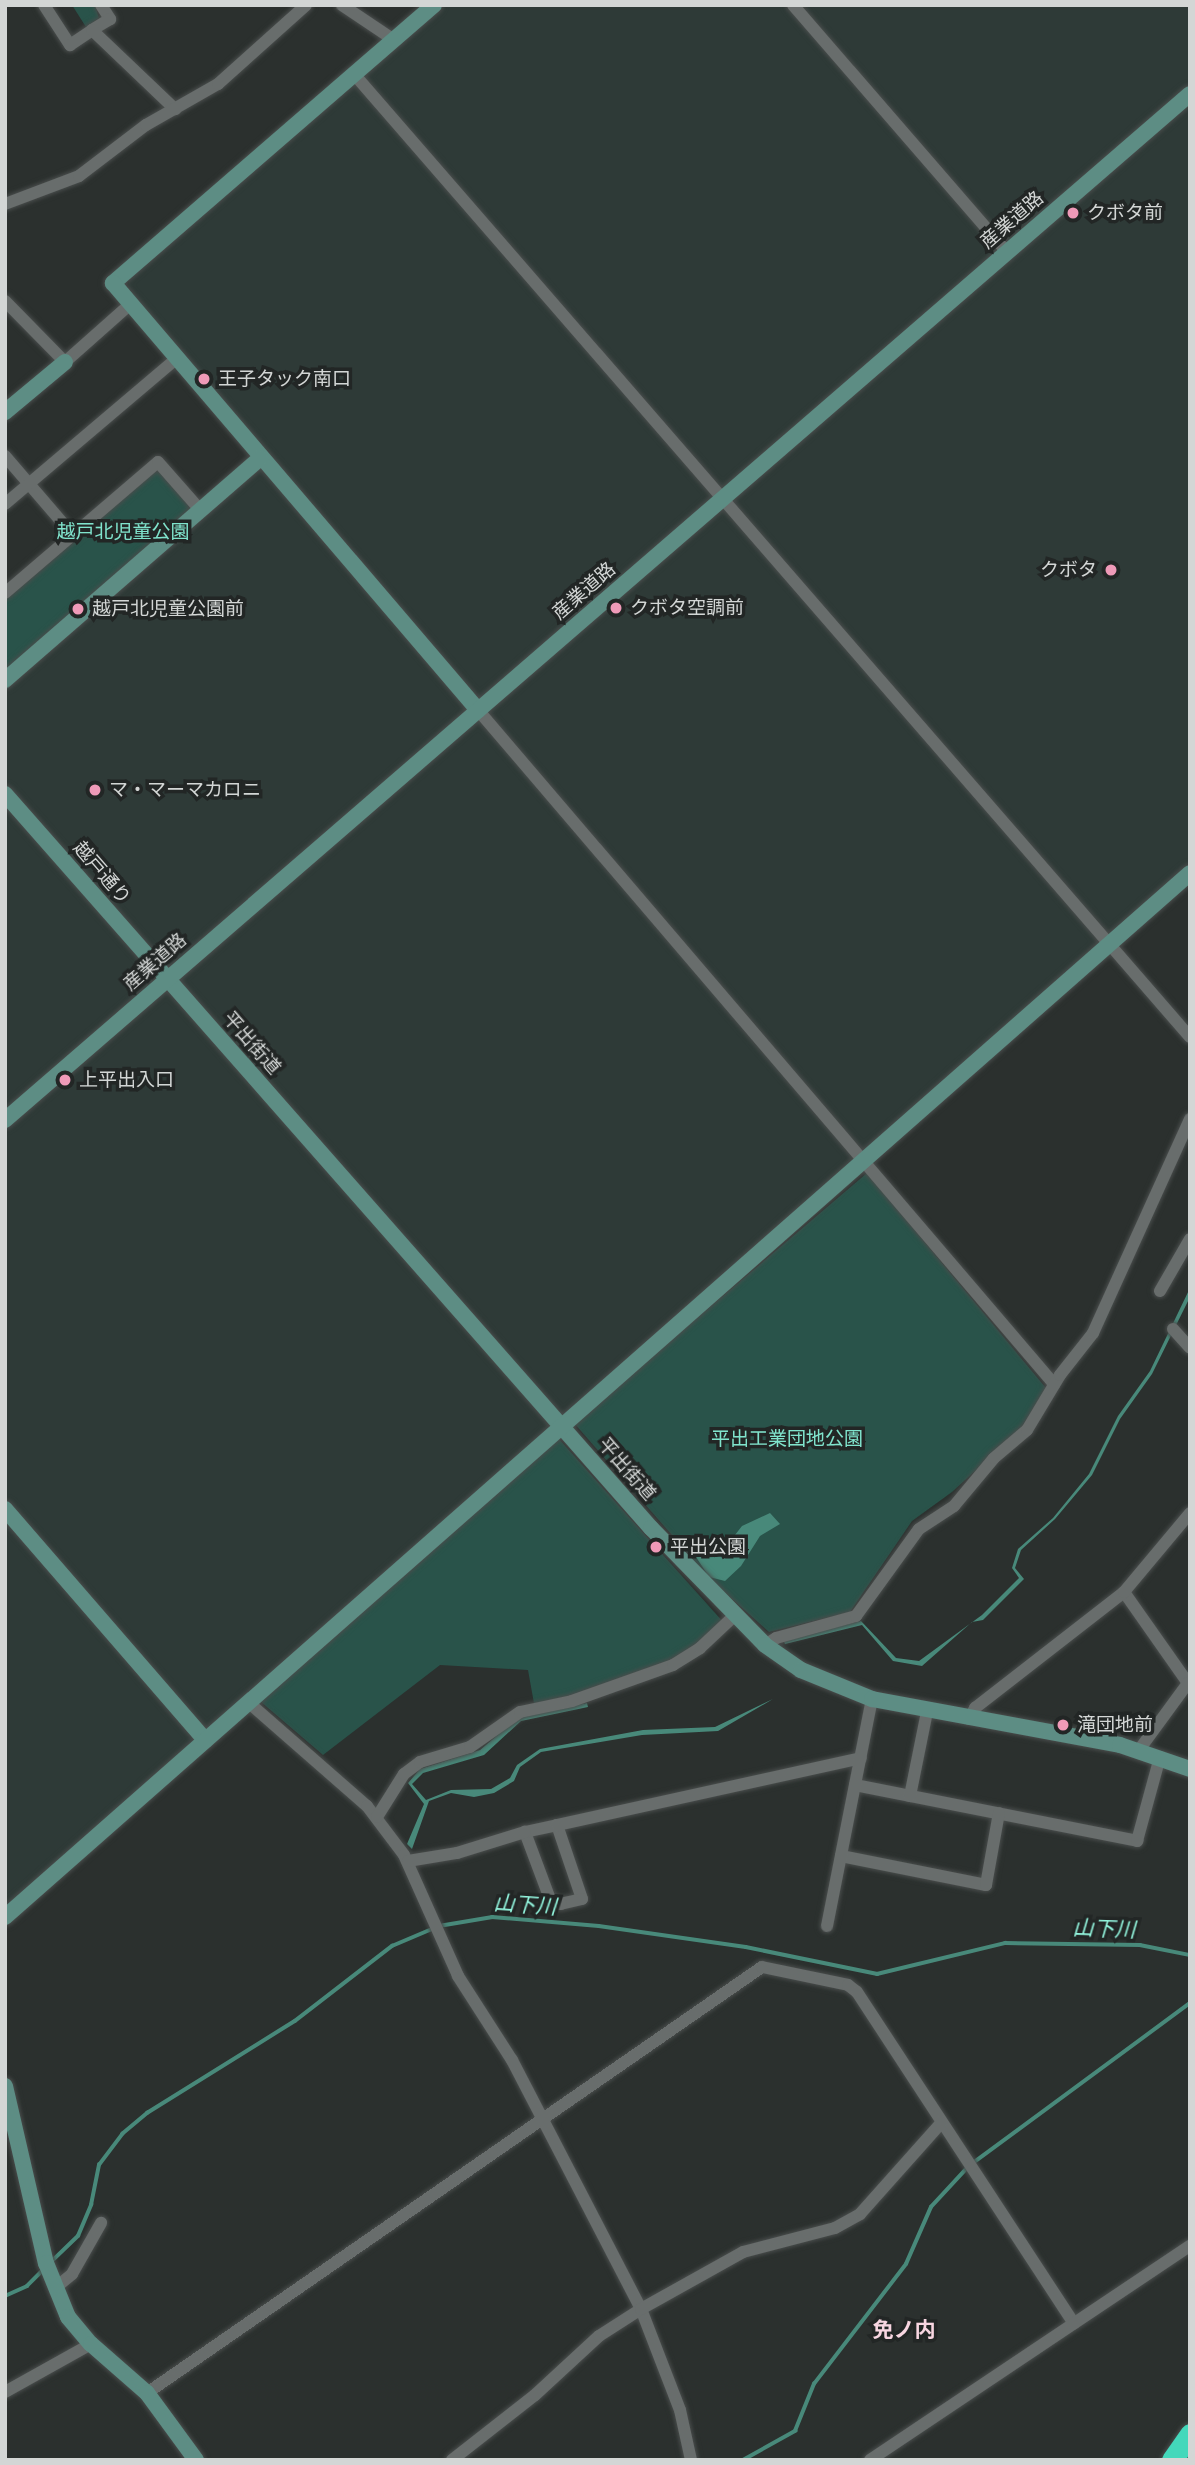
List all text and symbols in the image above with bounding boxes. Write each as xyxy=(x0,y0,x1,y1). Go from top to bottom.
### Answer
street label: 産業道路 xyxy=(976,186,1048,254)
place label: クボタ前 xyxy=(1087,202,1163,224)
marker: クボタ前 xyxy=(1065,205,1081,221)
place label: 王子タック南口 xyxy=(218,368,351,390)
marker: 王子タック南口 xyxy=(196,371,212,387)
park label: 越戸北児童公園 xyxy=(57,521,189,543)
street label: 産業道路 xyxy=(548,557,620,625)
place label: クボタ xyxy=(1040,559,1097,581)
marker: クボタ xyxy=(1103,562,1119,578)
place label: クボタ空調前 xyxy=(630,597,744,619)
place label: 越戸北児童公園前 xyxy=(92,598,244,620)
marker: クボタ空調前 xyxy=(608,600,624,616)
marker: 越戸北児童公園前 xyxy=(70,601,86,617)
place label: マ・マーマカロニ xyxy=(109,779,261,801)
marker: マ・マーマカロニ xyxy=(87,782,103,798)
street label: 越戸通り xyxy=(68,837,136,909)
street label: 産業道路 xyxy=(119,928,191,996)
street label: 平出街道 xyxy=(218,1007,286,1079)
place label: 上平出入口 xyxy=(79,1069,174,1091)
marker: 上平出入口 xyxy=(57,1072,73,1088)
park label: 平出工業団地公園 xyxy=(711,1428,863,1450)
street label: 平出街道 xyxy=(593,1433,661,1505)
place label: 平出公園 xyxy=(670,1536,746,1558)
marker: 平出公園 xyxy=(648,1539,664,1555)
place label: 滝団地前 xyxy=(1077,1714,1153,1736)
marker: 滝団地前 xyxy=(1055,1717,1071,1733)
water label: 山下川 xyxy=(493,1890,557,1920)
water label: 山下川 xyxy=(1072,1915,1136,1943)
district label: 免ノ内 xyxy=(873,2317,935,2343)

